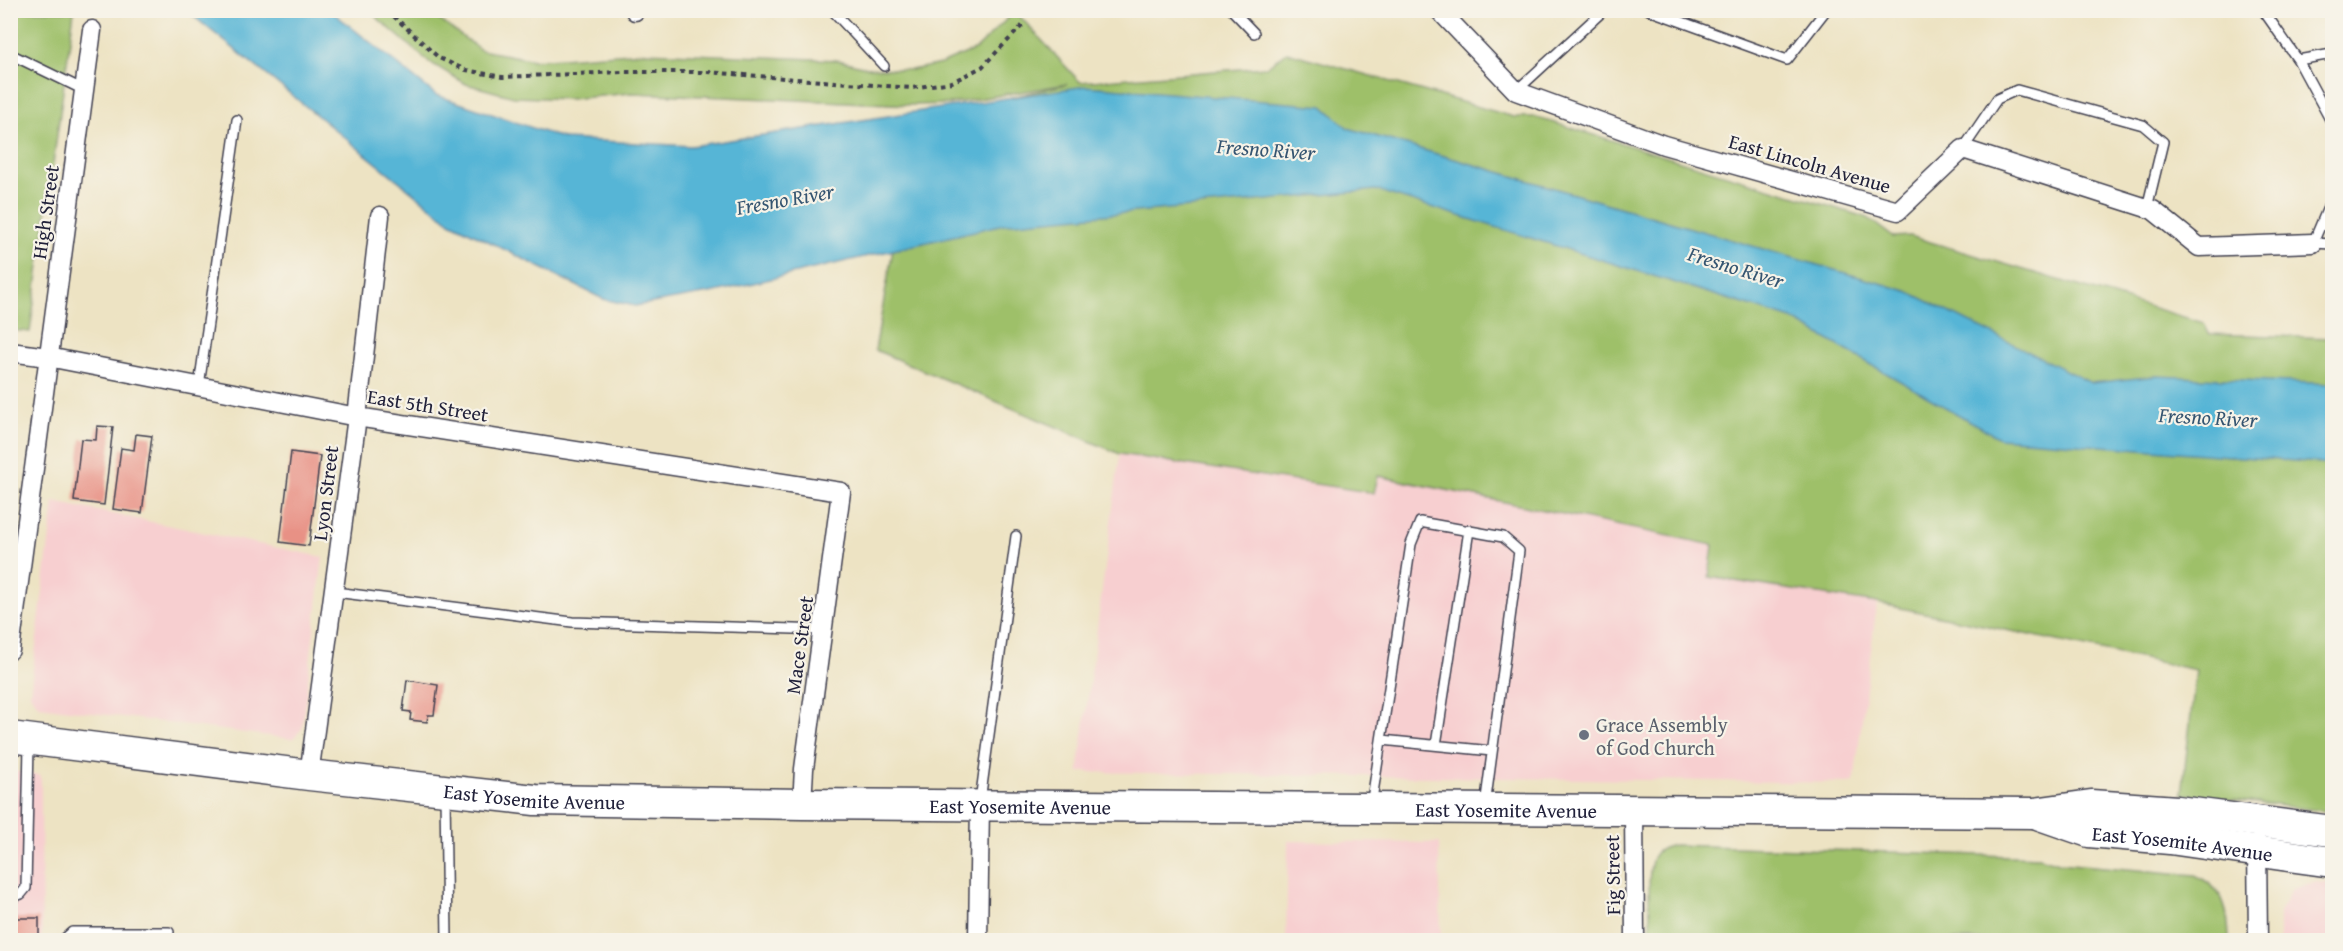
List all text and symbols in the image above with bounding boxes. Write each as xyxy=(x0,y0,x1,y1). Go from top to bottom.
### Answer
street label: East Lincoln Avenue xyxy=(1726,126,1894,200)
water label: Fresno River xyxy=(1215,130,1318,168)
street label: High Street xyxy=(24,163,66,261)
water label: Fresno River xyxy=(733,175,838,223)
water label: Fresno River xyxy=(1683,237,1789,297)
street label: East 5th Street xyxy=(366,381,490,429)
water label: Fresno River xyxy=(2157,399,2259,435)
street label: Lyon Street xyxy=(305,444,345,542)
street label: Mace Street xyxy=(778,594,820,696)
place label: Grace Assembly of God Church xyxy=(1596,710,1728,762)
marker: Grace Assembly of God Church xyxy=(1577,728,1591,742)
street label: East Yosemite Avenue xyxy=(442,776,625,816)
street label: East Yosemite Avenue xyxy=(929,790,1111,821)
street label: East Yosemite Avenue xyxy=(1415,794,1597,824)
street label: East Yosemite Avenue xyxy=(2091,818,2275,868)
street label: Fig Street xyxy=(1597,835,1627,915)

